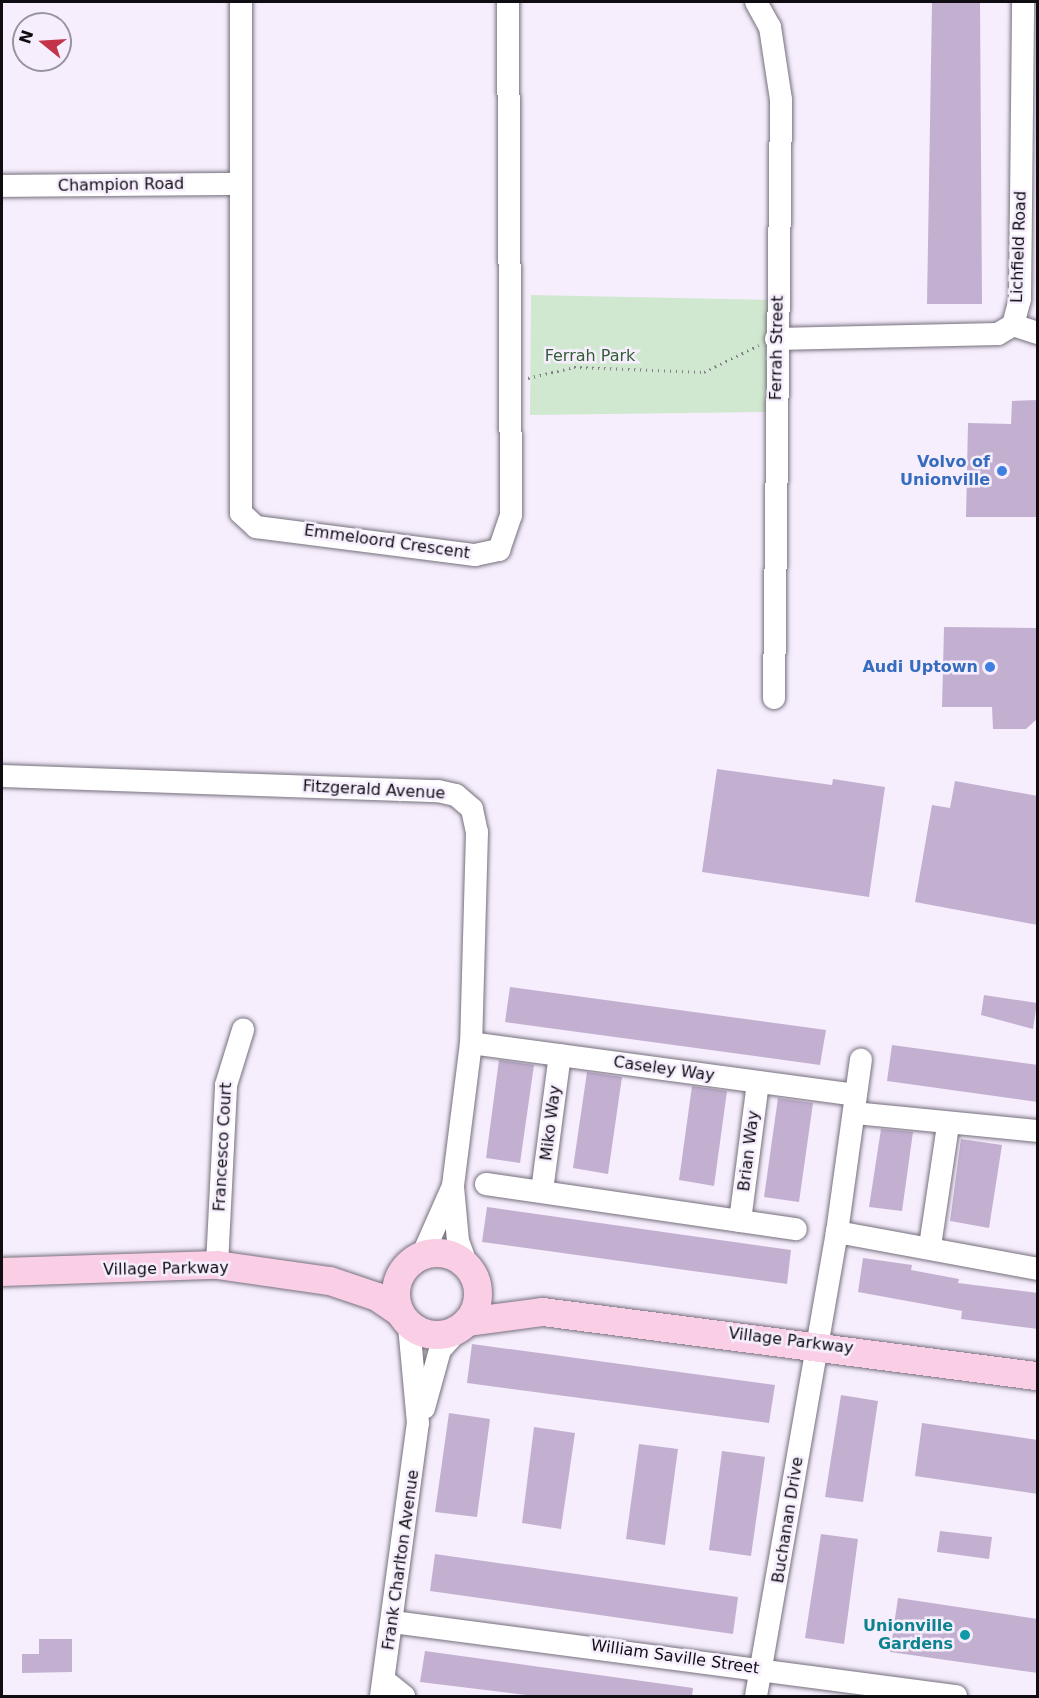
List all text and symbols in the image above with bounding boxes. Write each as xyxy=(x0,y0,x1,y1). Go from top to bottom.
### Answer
north arrow xyxy=(12,12,72,72)
text: N xyxy=(15,28,37,46)
street label: Champion Road xyxy=(58,174,184,196)
street label: Lichfield Road xyxy=(1007,191,1031,303)
street label: Ferrah Street xyxy=(766,295,788,401)
park label: Ferrah Park xyxy=(545,346,635,366)
place label: Volvo of Unionville xyxy=(900,452,990,490)
marker: Volvo of Unionville xyxy=(995,464,1009,478)
street label: Emmeloord Crescent xyxy=(303,521,471,563)
place label: Audi Uptown xyxy=(862,657,978,677)
marker: Audi Uptown xyxy=(983,660,997,674)
street label: Fitzgerald Avenue xyxy=(302,777,446,803)
street label: Caseley Way xyxy=(612,1052,716,1086)
street label: Francesco Court xyxy=(210,1082,236,1212)
street label: Miko Way xyxy=(537,1084,565,1162)
street label: Brian Way xyxy=(735,1110,763,1192)
street label: Village Parkway xyxy=(103,1258,229,1280)
street label: Village Parkway xyxy=(727,1324,855,1358)
street label: Buchanan Drive xyxy=(769,1455,807,1585)
street label: Frank Charlton Avenue xyxy=(379,1469,423,1651)
place label: Unionville Gardens xyxy=(863,1616,953,1654)
marker: Unionville Gardens xyxy=(958,1628,972,1642)
street label: William Saville Street xyxy=(589,1636,761,1678)

